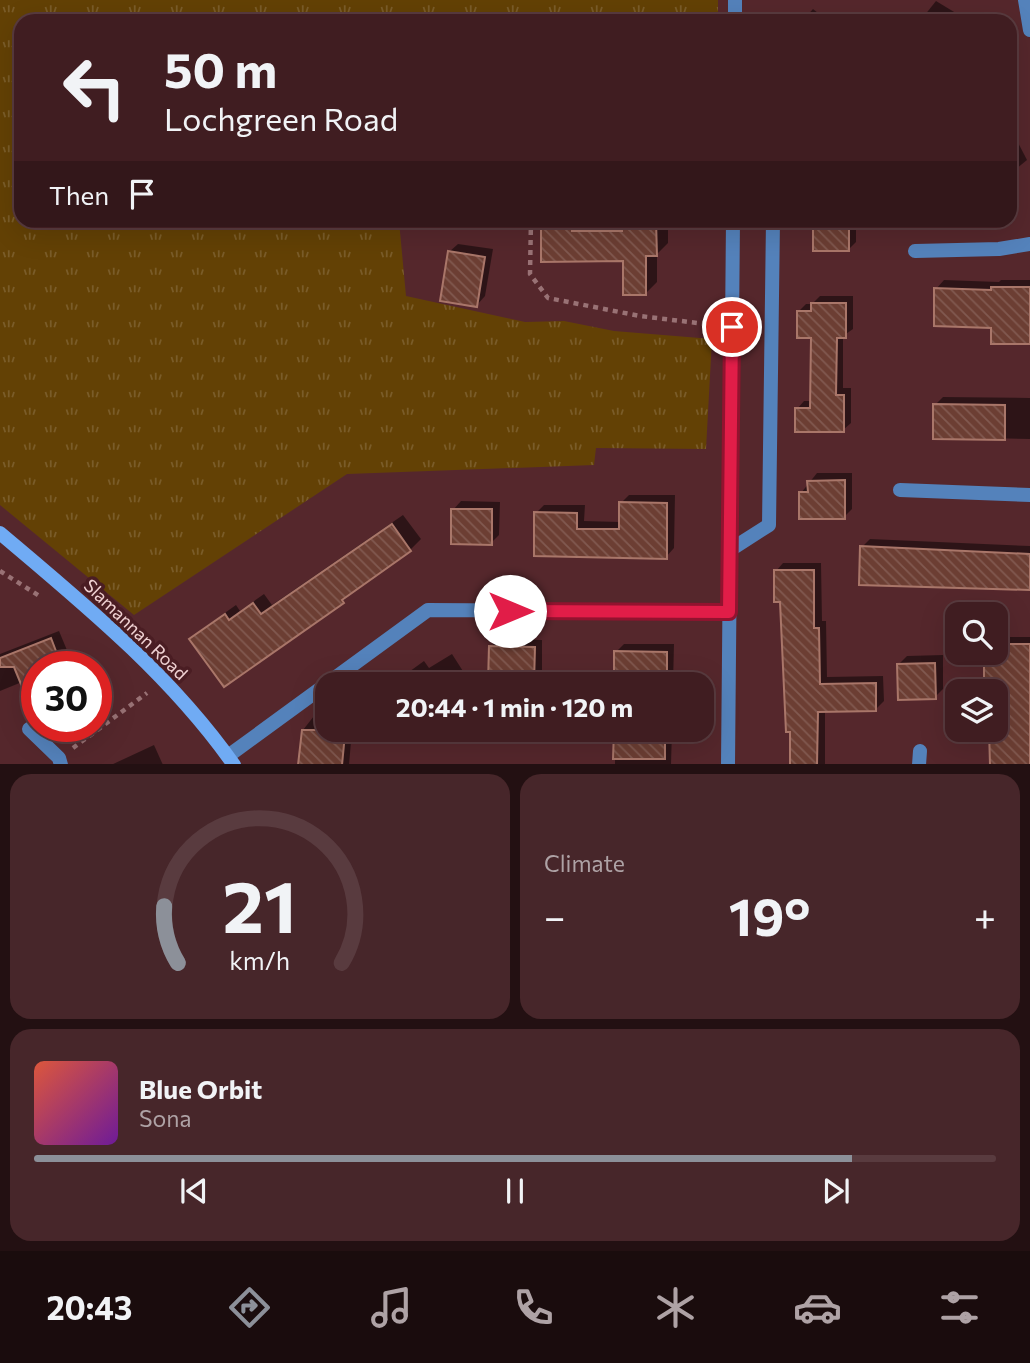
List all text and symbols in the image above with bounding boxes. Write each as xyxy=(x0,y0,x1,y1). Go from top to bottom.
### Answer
text: 50 m xyxy=(164,38,277,98)
icon: left xyxy=(49,42,140,133)
text: Lochgreen Road xyxy=(164,98,398,138)
icon: arrive xyxy=(123,175,161,213)
text: Then xyxy=(49,179,109,210)
pin xyxy=(702,297,762,357)
icon: arrive xyxy=(713,308,751,346)
street label: Slamannan Road xyxy=(80,574,192,684)
position arrow xyxy=(473,574,547,648)
map controls xyxy=(945,602,1008,742)
button: search xyxy=(945,602,1008,665)
speed limit sign: 30 xyxy=(21,651,112,742)
button: layers xyxy=(945,679,1008,742)
text: 20:44 · 1 min · 120 m xyxy=(396,691,633,722)
text: Climate xyxy=(544,849,625,877)
text: 21 xyxy=(223,859,297,948)
text: 19° xyxy=(729,883,810,947)
text: − xyxy=(544,892,566,939)
text: + xyxy=(974,892,996,939)
text: km/h xyxy=(230,944,290,974)
text: Blue Orbit xyxy=(139,1073,262,1104)
text: Sona xyxy=(139,1104,191,1132)
icon: previous xyxy=(175,1172,213,1210)
icon: pause xyxy=(496,1172,534,1210)
icon: next xyxy=(817,1172,855,1210)
icon: directions xyxy=(225,1283,274,1332)
icon: music xyxy=(367,1283,416,1332)
icon: phone xyxy=(509,1283,558,1332)
icon: climate xyxy=(651,1283,700,1332)
icon: car xyxy=(793,1283,842,1332)
icon: filters xyxy=(935,1283,984,1332)
text: 20:43 xyxy=(46,1287,132,1327)

